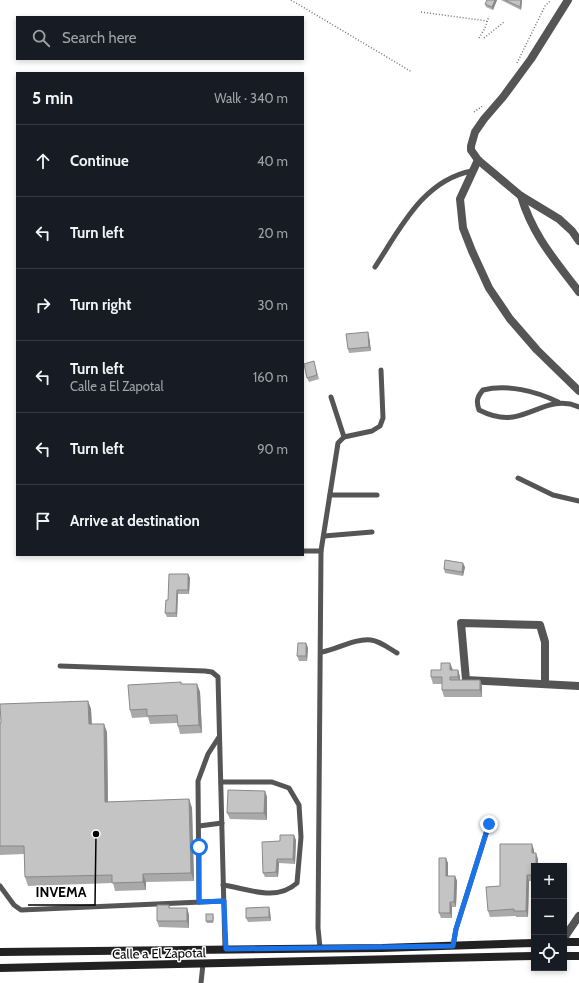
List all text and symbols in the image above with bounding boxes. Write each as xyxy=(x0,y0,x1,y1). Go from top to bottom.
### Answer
search box xyxy=(16,16,304,60)
icon: search xyxy=(30,27,52,49)
text: Search here xyxy=(62,29,137,47)
text: 5 min xyxy=(32,88,73,108)
text: Walk · 340 m xyxy=(214,90,288,106)
icon: ahead xyxy=(32,150,54,172)
text: Continue xyxy=(70,152,129,170)
text: 40 m xyxy=(257,153,288,169)
icon: left xyxy=(32,222,54,244)
text: Turn left xyxy=(70,224,124,242)
text: 20 m xyxy=(258,225,288,241)
icon: right xyxy=(32,294,54,316)
text: Turn right xyxy=(70,296,131,314)
text: 30 m xyxy=(258,297,288,313)
text: Turn left xyxy=(70,360,124,378)
icon: left xyxy=(32,366,54,388)
text: 160 m xyxy=(253,369,288,385)
text: Calle a El Zapotal xyxy=(70,378,164,394)
icon: left xyxy=(32,438,54,460)
text: Turn left xyxy=(70,440,124,458)
text: 90 m xyxy=(257,441,288,457)
icon: arrive xyxy=(32,510,54,532)
text: Arrive at destination xyxy=(70,512,200,530)
route end xyxy=(480,815,498,833)
route start xyxy=(190,838,208,856)
map controls xyxy=(531,863,567,971)
button: + xyxy=(531,863,567,899)
callout: INVEMA xyxy=(28,879,95,905)
text: INVEMA xyxy=(36,883,87,901)
button: − xyxy=(531,899,567,935)
button: locate xyxy=(531,935,567,971)
street label: Calle a El Zapotal xyxy=(112,944,206,962)

